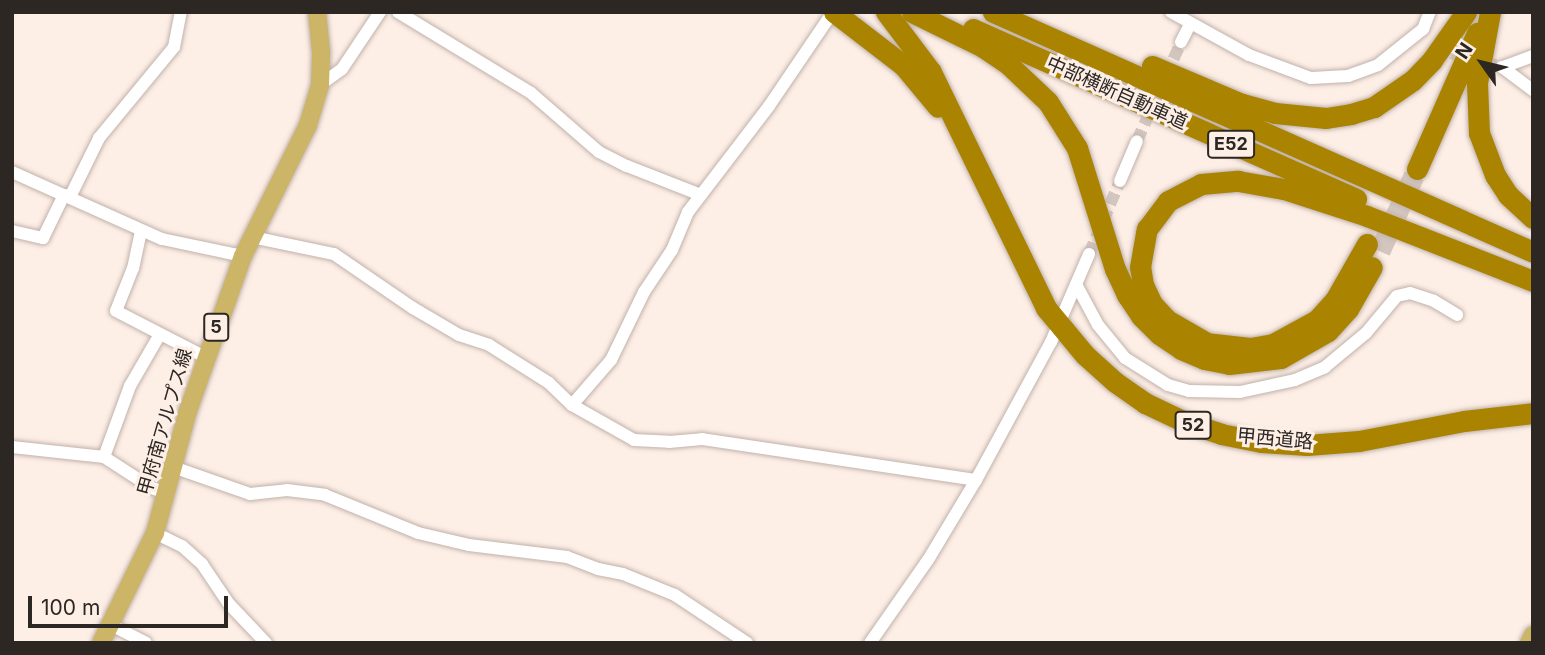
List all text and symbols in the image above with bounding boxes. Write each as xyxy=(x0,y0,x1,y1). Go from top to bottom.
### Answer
north arrow xyxy=(1447,28,1517,98)
text: N xyxy=(1451,39,1478,63)
street label: 中部横断自動車道 xyxy=(1043,52,1191,134)
road number: E52 xyxy=(1206,130,1256,159)
road number: 5 xyxy=(202,312,230,342)
street label: 甲府南アルプス線 xyxy=(133,346,197,498)
road number: 52 xyxy=(1174,410,1212,440)
street label: 甲西道路 xyxy=(1236,424,1314,454)
scale bar xyxy=(32,582,231,626)
text: 100 m xyxy=(41,595,100,620)

